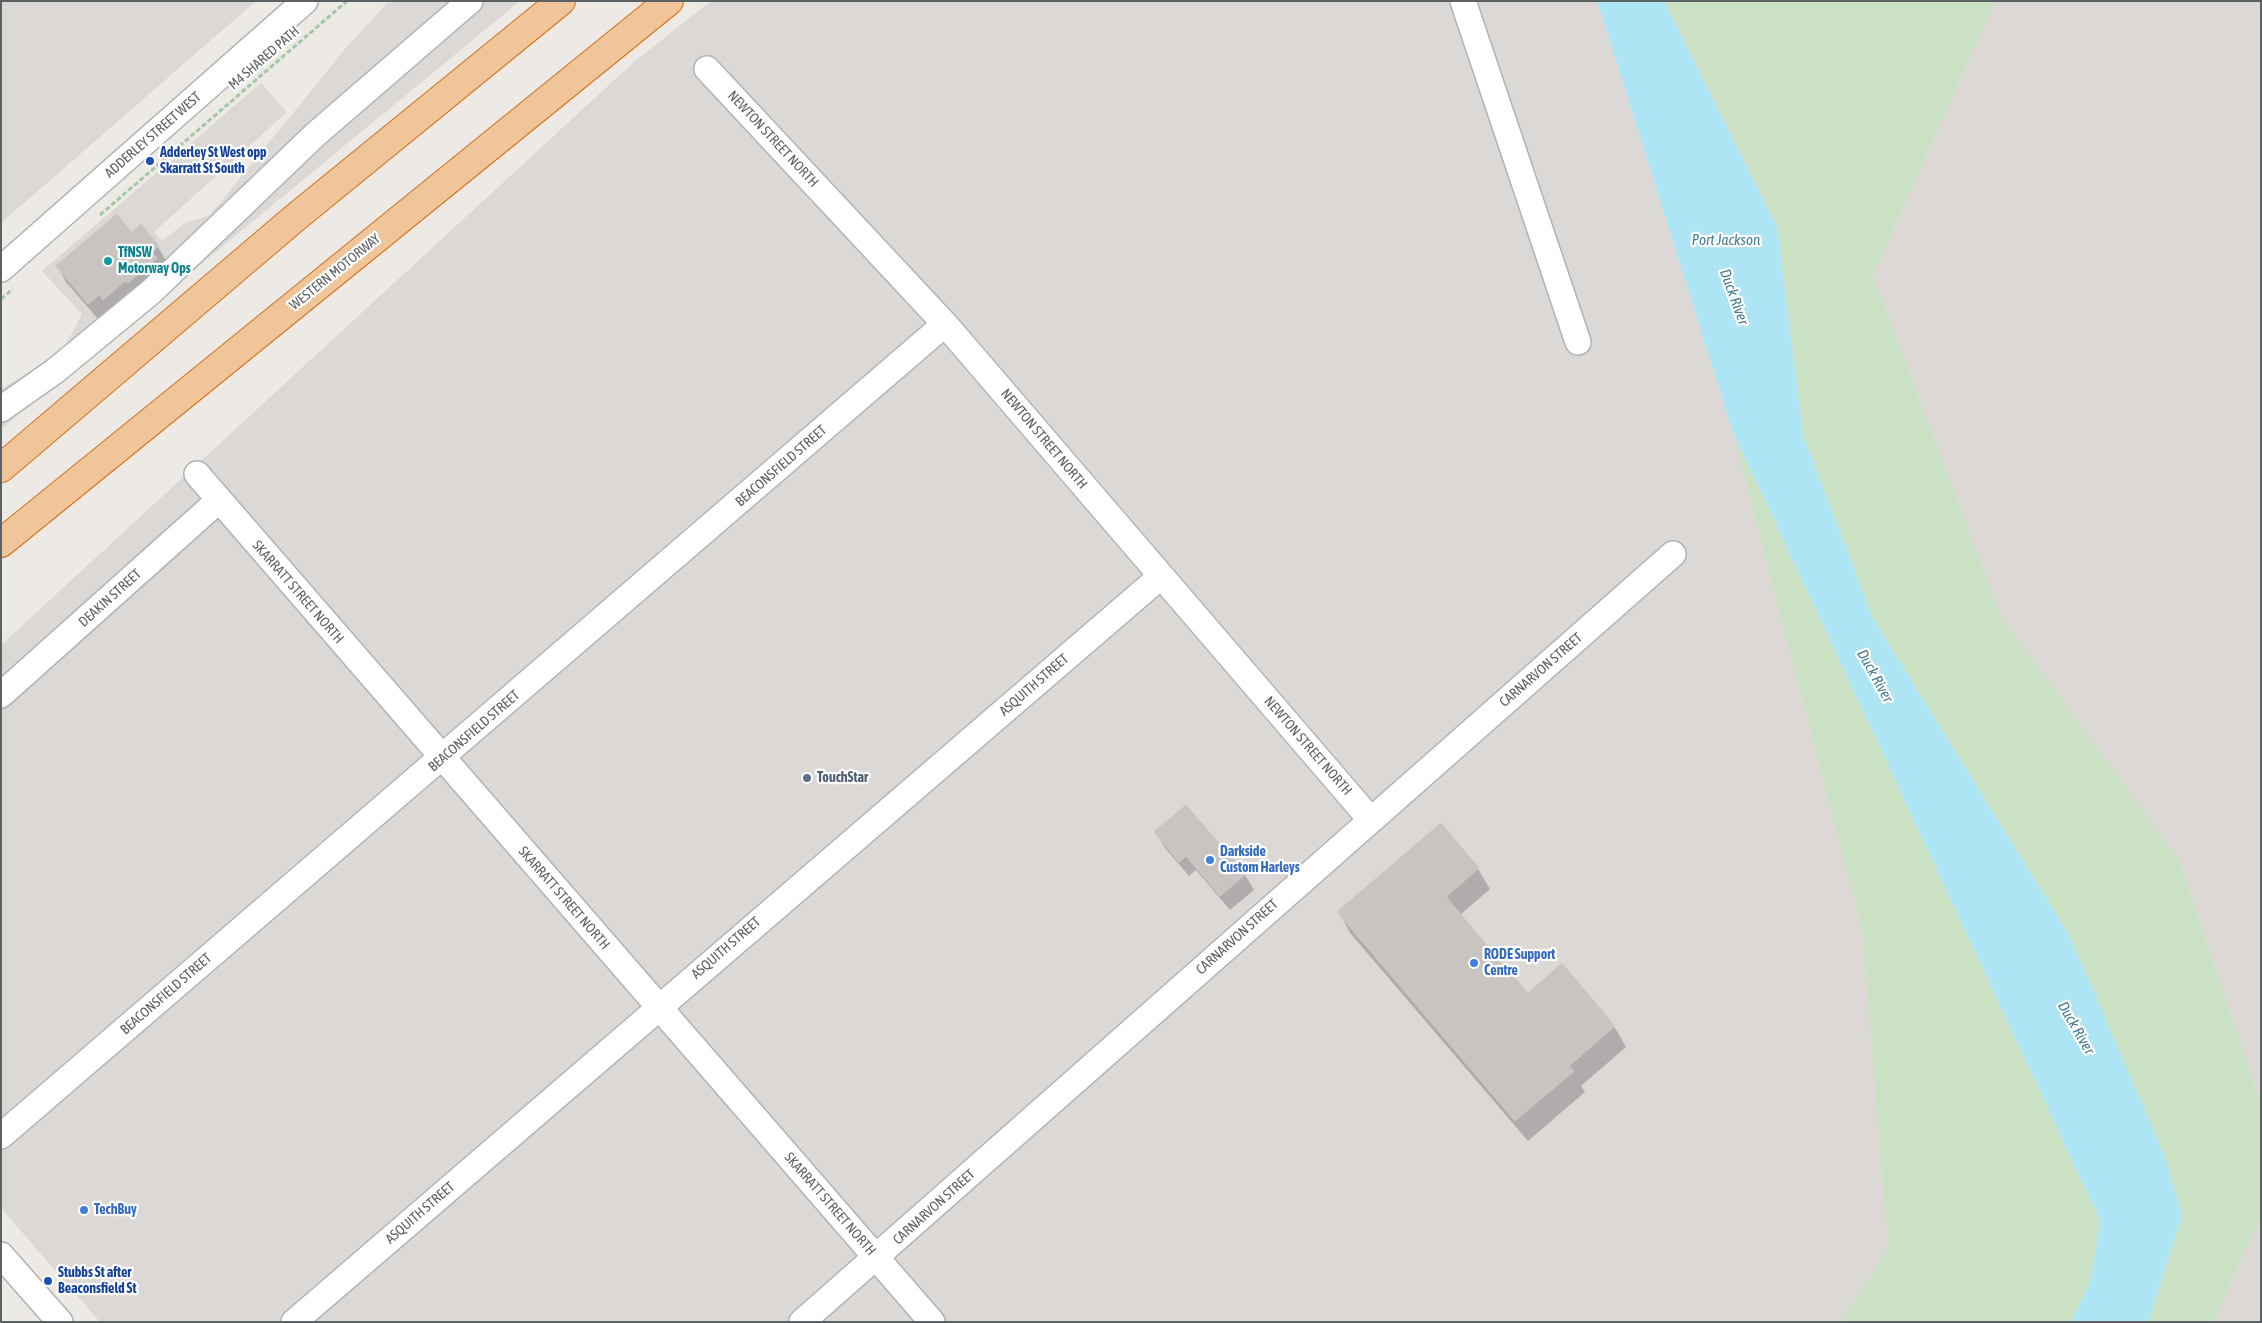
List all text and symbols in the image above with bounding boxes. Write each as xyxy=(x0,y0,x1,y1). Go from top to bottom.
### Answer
street label: M4 SHARED PATH xyxy=(225,23,303,93)
street label: NEWTON STREET NORTH xyxy=(724,87,822,191)
street label: ADDERLEY STREET WEST xyxy=(101,89,205,181)
place label: Adderley St West opp Skarratt St South xyxy=(160,145,267,178)
marker: Adderley St West opp Skarratt St South xyxy=(144,155,156,167)
street label: WESTERN MOTORWAY xyxy=(286,230,384,314)
water label: Port Jackson xyxy=(1692,231,1760,249)
place label: TfNSW Motorway Ops xyxy=(118,245,191,278)
marker: TfNSW Motorway Ops xyxy=(102,255,114,267)
water label: Duck River xyxy=(1716,267,1752,327)
street label: NEWTON STREET NORTH xyxy=(997,386,1091,492)
street label: BEACONSFIELD STREET xyxy=(732,422,830,510)
street label: SKARRATT STREET NORTH xyxy=(249,537,347,647)
street label: DEAKIN STREET xyxy=(75,566,145,630)
street label: CARNARVON STREET xyxy=(1496,629,1586,711)
water label: Duck River xyxy=(1853,646,1897,706)
street label: ASQUITH STREET xyxy=(996,650,1072,720)
street label: BEACONSFIELD STREET xyxy=(425,687,523,775)
street label: NEWTON STREET NORTH xyxy=(1261,693,1355,799)
place label: TouchStar xyxy=(817,770,868,786)
marker: TouchStar xyxy=(801,772,813,784)
street label: SKARRATT STREET NORTH xyxy=(515,843,613,953)
place label: Darkside Custom Harleys xyxy=(1220,844,1300,876)
marker: Darkside Custom Harleys xyxy=(1204,854,1216,866)
street label: CARNARVON STREET xyxy=(1193,896,1281,978)
street label: ASQUITH STREET xyxy=(688,913,764,983)
place label: RODE Support Centre xyxy=(1484,947,1555,980)
street label: BEACONSFIELD STREET xyxy=(117,950,215,1038)
marker: RODE Support Centre xyxy=(1468,957,1480,969)
water label: Duck River xyxy=(2054,998,2098,1058)
street label: SKARRATT STREET NORTH xyxy=(781,1149,879,1259)
street label: CARNARVON STREET xyxy=(890,1166,978,1248)
street label: ASQUITH STREET xyxy=(382,1178,458,1248)
place label: TechBuy xyxy=(94,1202,137,1218)
marker: TechBuy xyxy=(78,1204,90,1216)
place label: Stubbs St after Beaconsfield St xyxy=(58,1265,136,1298)
marker: Stubbs St after Beaconsfield St xyxy=(42,1275,54,1287)

